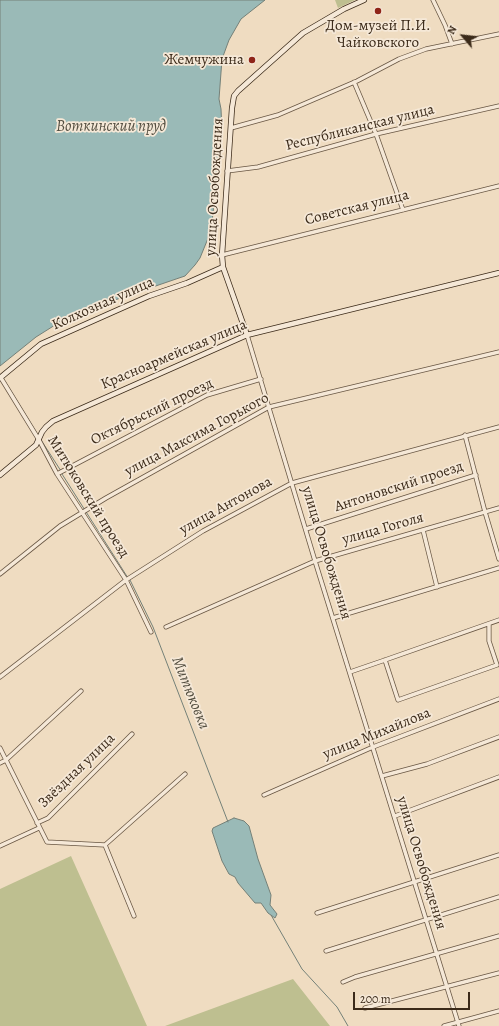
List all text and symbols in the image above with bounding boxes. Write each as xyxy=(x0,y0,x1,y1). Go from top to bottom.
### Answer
marker: Дом-музей П.И. Чайковского xyxy=(373,6,383,16)
north arrow xyxy=(443,16,483,56)
place label: Дом-музей П.И. Чайковского xyxy=(326,17,430,52)
text: N xyxy=(443,23,460,37)
place label: Жемчужина xyxy=(164,51,244,69)
marker: Жемчужина xyxy=(247,55,257,65)
street label: Республиканская улица xyxy=(284,101,436,155)
water label: Воткинский пруд xyxy=(56,117,166,137)
street label: улица Освобождения xyxy=(202,117,228,257)
street label: Советская улица xyxy=(303,186,411,230)
street label: Колхозная улица xyxy=(49,274,157,334)
street label: Красноармейская улица xyxy=(98,316,250,394)
street label: Октябрьский проезд xyxy=(88,375,216,449)
street label: улица Максима Горького xyxy=(122,389,272,481)
street label: Митюковский проезд xyxy=(43,433,133,561)
street label: Антоновский проезд xyxy=(332,458,466,516)
street label: улица Антонова xyxy=(177,473,275,539)
street label: улица Освобождения xyxy=(297,484,355,622)
street label: улица Гоголя xyxy=(340,509,426,549)
water label: Митюковка xyxy=(167,654,213,732)
street label: улица Михайлова xyxy=(321,704,433,764)
street label: Звёздная улица xyxy=(35,730,119,812)
street label: улица Освобождения xyxy=(392,794,450,932)
scale bar xyxy=(355,984,472,1010)
text: 200 m xyxy=(360,991,391,1007)

